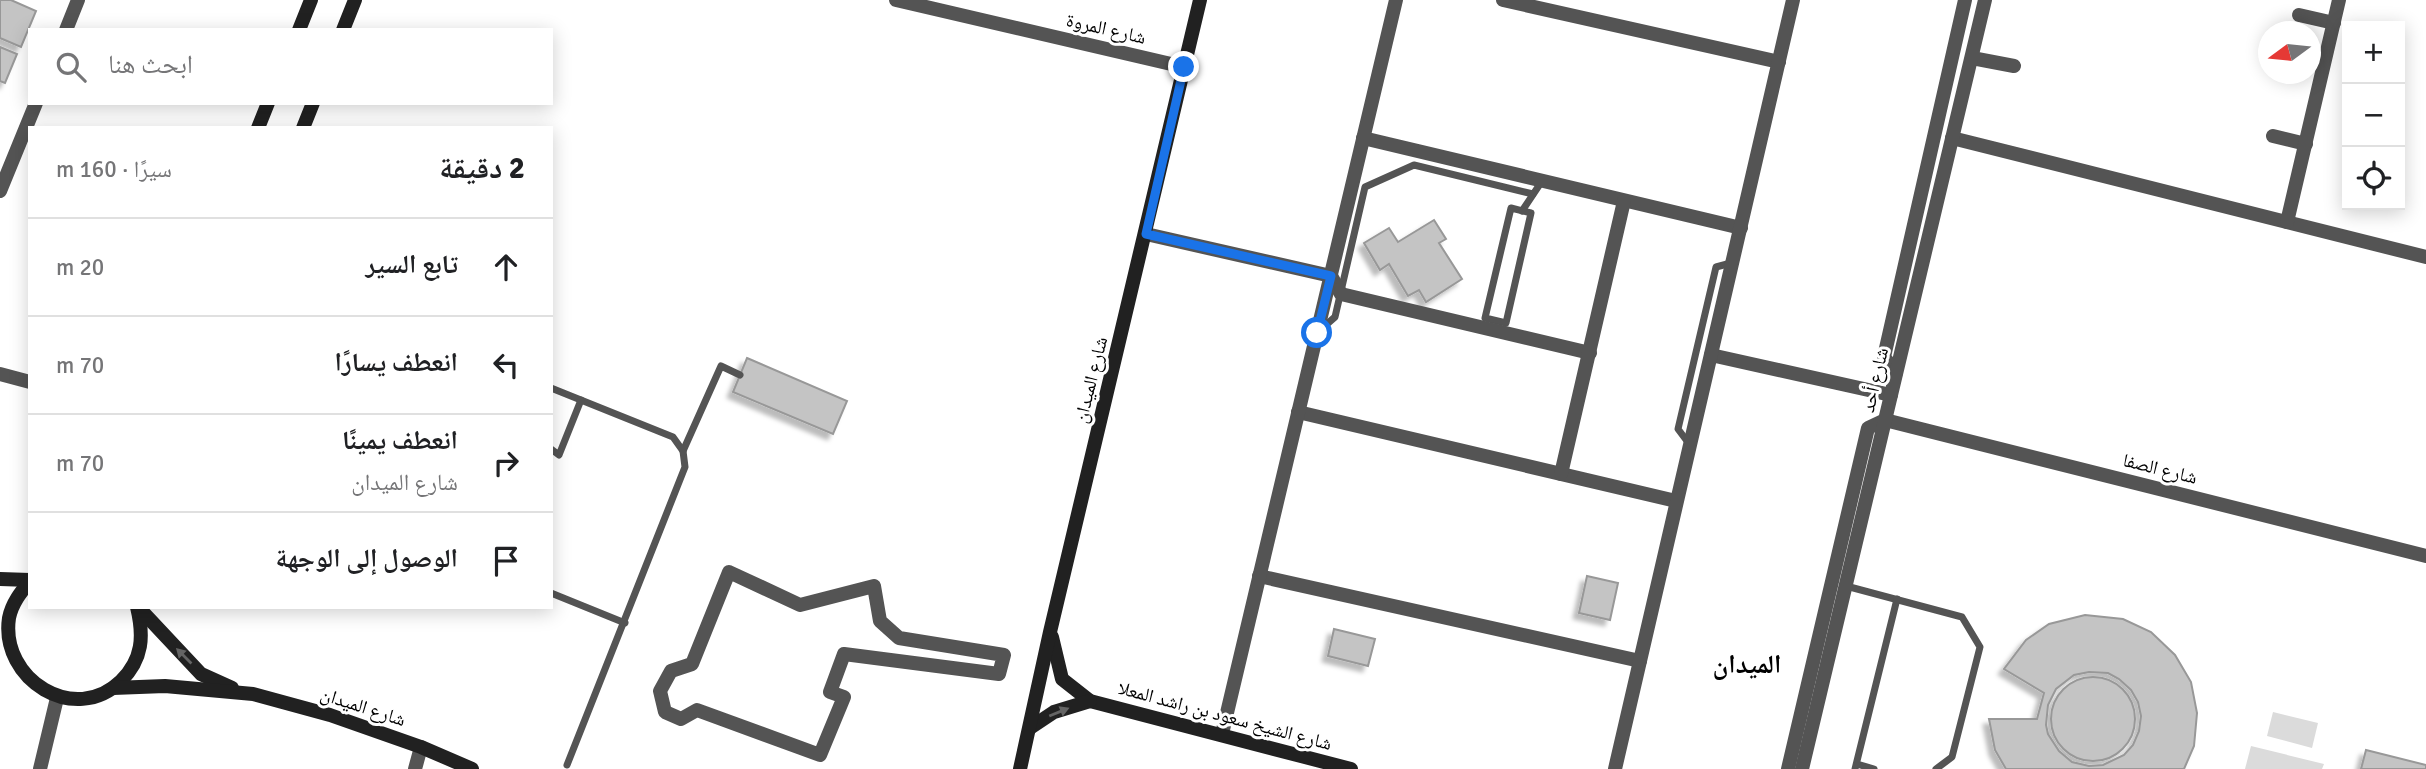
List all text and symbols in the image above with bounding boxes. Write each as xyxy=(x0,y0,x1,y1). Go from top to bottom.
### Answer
street label: شارع المروة xyxy=(1064,8,1148,50)
north arrow xyxy=(2258,21,2321,84)
map controls xyxy=(2342,21,2405,210)
button: + xyxy=(2342,21,2405,84)
search box xyxy=(28,28,553,105)
icon: search xyxy=(52,48,90,86)
text: ابحث هنا xyxy=(108,49,193,81)
route end xyxy=(1168,51,1199,82)
button: − xyxy=(2342,84,2405,147)
button: locate xyxy=(2342,147,2405,210)
text: 2 دقيقة xyxy=(439,150,525,187)
text: سيرًا · 160 m xyxy=(56,155,172,184)
icon: ahead xyxy=(487,248,525,286)
text: تابع السير xyxy=(366,249,458,281)
text: 20 m xyxy=(56,253,104,282)
route start xyxy=(1301,317,1332,348)
street label: شارع الميدان xyxy=(1069,334,1113,426)
street label: شارع أحد xyxy=(1856,345,1894,415)
icon: left xyxy=(487,346,525,384)
text: انعطف يسارًا xyxy=(334,347,458,379)
text: 70 m xyxy=(56,351,104,380)
text: انعطف يمينًا xyxy=(342,425,458,457)
icon: right xyxy=(487,444,525,482)
street label: شارع الصفا xyxy=(2120,448,2200,490)
text: 70 m xyxy=(56,449,104,478)
text: شارع الميدان xyxy=(351,468,458,497)
icon: arrive xyxy=(487,542,525,580)
text: الوصول إلى الوجهة xyxy=(276,543,458,575)
one-way arrow xyxy=(175,648,192,665)
district label: الميدان xyxy=(1713,649,1781,681)
street label: شارع الشيخ سعود بن راشد المعلا xyxy=(1115,676,1335,756)
street label: شارع الميدان xyxy=(317,682,409,732)
one-way arrow xyxy=(1048,706,1069,717)

